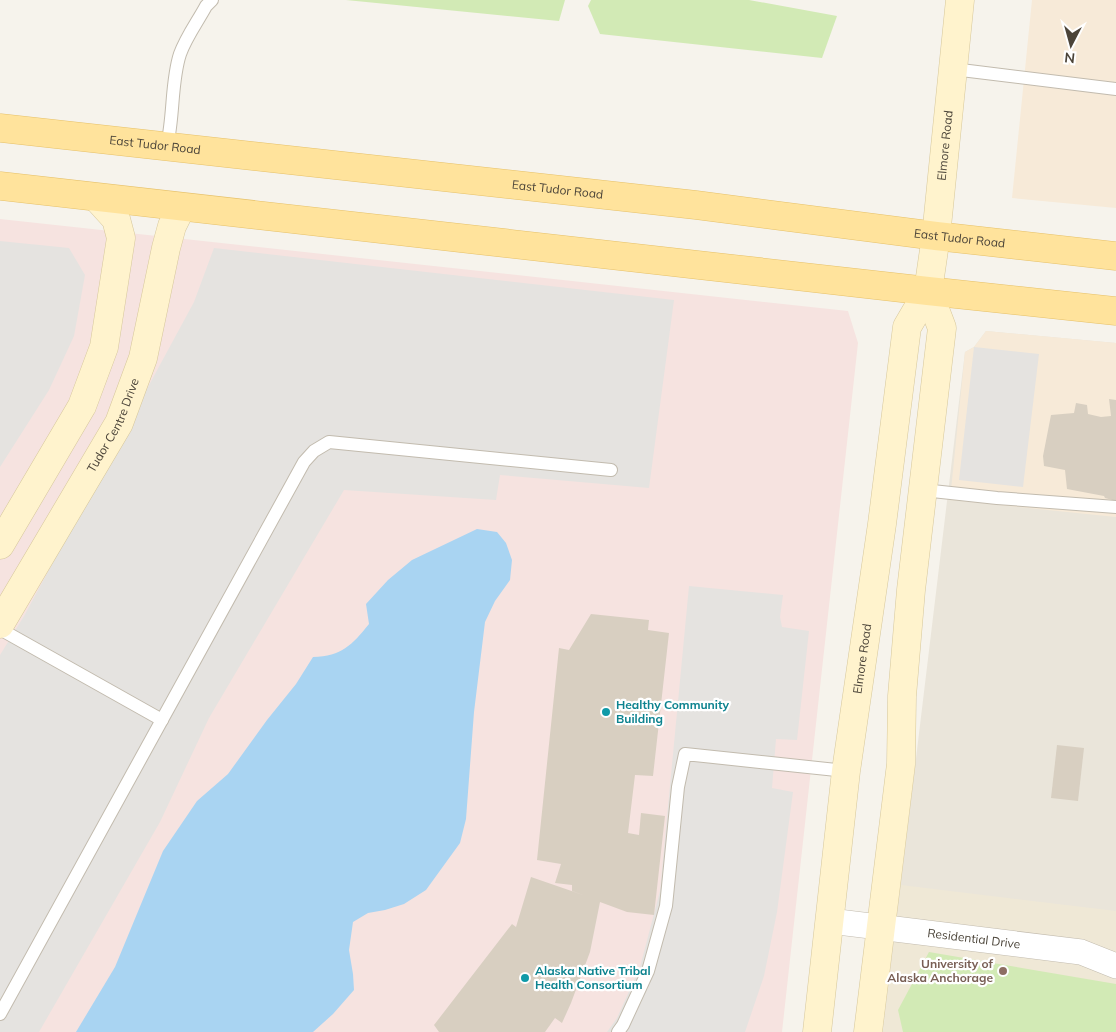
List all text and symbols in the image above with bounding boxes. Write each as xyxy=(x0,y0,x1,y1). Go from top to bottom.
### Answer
north arrow xyxy=(1046,20,1096,70)
text: N xyxy=(1063,48,1076,67)
street label: Elmore Road xyxy=(934,110,956,181)
street label: East Tudor Road xyxy=(109,132,202,157)
street label: East Tudor Road xyxy=(511,177,604,202)
street label: East Tudor Road xyxy=(913,225,1006,251)
street label: Tudor Centre Drive xyxy=(83,376,142,475)
street label: Elmore Road xyxy=(849,623,874,695)
place label: Healthy Community Building xyxy=(616,697,730,726)
marker: Healthy Community Building xyxy=(600,706,612,718)
street label: Residential Drive xyxy=(927,925,1021,951)
place label: University of Alaska Anchorage xyxy=(887,956,994,985)
place label: Alaska Native Tribal Health Consortium xyxy=(535,963,651,992)
marker: University of Alaska Anchorage xyxy=(997,965,1009,977)
marker: Alaska Native Tribal Health Consortium xyxy=(519,972,531,984)

